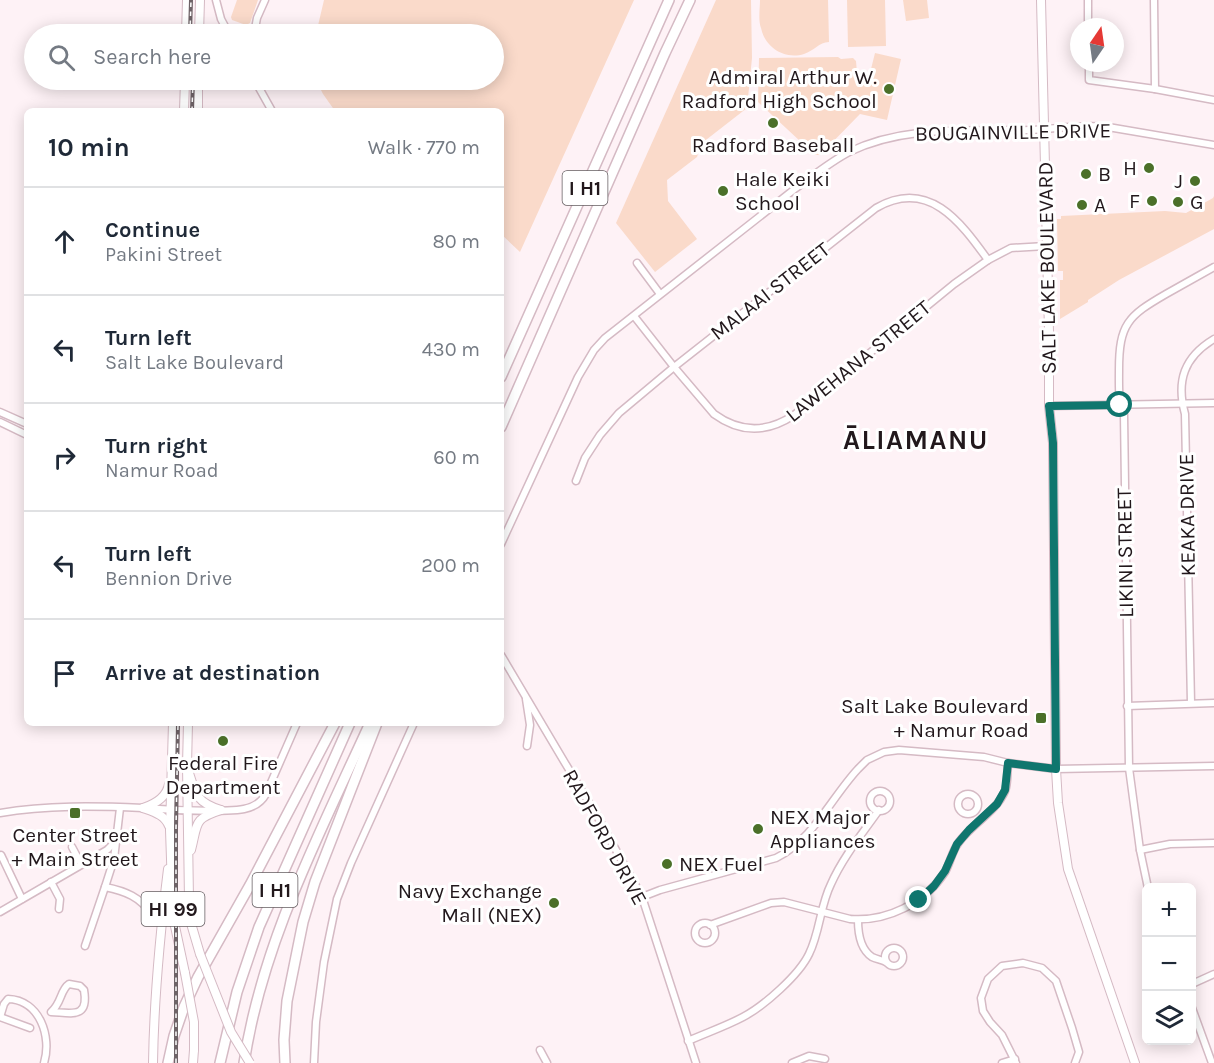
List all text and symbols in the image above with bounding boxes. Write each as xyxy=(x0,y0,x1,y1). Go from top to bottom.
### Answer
north arrow xyxy=(1070,18,1124,72)
search box xyxy=(24,24,504,90)
icon: search xyxy=(45,41,78,74)
text: Search here xyxy=(93,44,211,70)
place label: Admiral Arthur W. Radford High School xyxy=(682,65,877,113)
marker: Admiral Arthur W. Radford High School xyxy=(882,82,896,96)
marker: Radford Baseball xyxy=(766,116,780,130)
street label: BOUGAINVILLE DRIVE xyxy=(915,118,1111,146)
text: 10 min xyxy=(48,132,130,163)
place label: Radford Baseball xyxy=(692,133,854,157)
text: Walk · 770 m xyxy=(368,136,480,159)
place label: H xyxy=(1123,156,1137,180)
marker: H xyxy=(1142,161,1156,175)
street label: SALT LAKE BOULEVARD xyxy=(1033,162,1061,374)
place label: B xyxy=(1098,162,1111,186)
place label: Hale Keiki School xyxy=(735,167,830,215)
marker: B xyxy=(1079,167,1093,181)
place label: J xyxy=(1175,169,1183,193)
road number: I H1 xyxy=(562,171,608,205)
marker: J xyxy=(1188,174,1202,188)
marker: Hale Keiki School xyxy=(716,184,730,198)
place label: F xyxy=(1129,189,1140,213)
place label: G xyxy=(1190,190,1204,214)
place label: A xyxy=(1094,193,1106,217)
marker: F xyxy=(1145,194,1159,208)
marker: G xyxy=(1171,195,1185,209)
marker: A xyxy=(1075,198,1089,212)
text: Continue xyxy=(105,217,200,243)
icon: ahead xyxy=(48,225,81,258)
text: 80 m xyxy=(432,230,480,253)
street label: MALAAI STREET xyxy=(706,237,835,345)
text: Pakini Street xyxy=(105,243,222,266)
street label: LAWEHANA STREET xyxy=(781,295,936,427)
text: Turn left xyxy=(105,325,192,351)
icon: left xyxy=(48,333,81,366)
text: 430 m xyxy=(422,338,480,361)
text: Salt Lake Boulevard xyxy=(105,351,284,374)
route start xyxy=(1106,391,1132,417)
district label: ĀLIAMANU xyxy=(843,424,989,456)
text: Turn right xyxy=(105,433,208,459)
icon: right xyxy=(48,441,81,474)
text: 60 m xyxy=(433,446,480,469)
street label: KEAKA DRIVE xyxy=(1174,453,1200,577)
text: Namur Road xyxy=(105,459,219,482)
street label: LIKINI STREET xyxy=(1112,487,1138,618)
text: Turn left xyxy=(105,541,192,567)
icon: left xyxy=(48,549,81,582)
text: 200 m xyxy=(421,554,480,577)
text: Bennion Drive xyxy=(105,567,232,590)
icon: arrive xyxy=(48,657,81,690)
text: Arrive at destination xyxy=(105,660,320,686)
place label: Salt Lake Boulevard + Namur Road xyxy=(841,694,1029,742)
marker: Salt Lake Boulevard + Namur Road xyxy=(1034,711,1048,725)
marker: Federal Fire Department xyxy=(216,734,230,748)
place label: Federal Fire Department xyxy=(166,751,281,799)
street label: RADFORD DRIVE xyxy=(558,765,652,909)
place label: NEX Major Appliances xyxy=(770,805,876,853)
marker: Center Street + Main Street xyxy=(68,806,82,820)
marker: NEX Major Appliances xyxy=(751,822,765,836)
place label: Center Street + Main Street xyxy=(12,823,139,871)
place label: NEX Fuel xyxy=(679,852,764,876)
marker: NEX Fuel xyxy=(660,857,674,871)
road number: I H1 xyxy=(252,873,298,907)
place label: Navy Exchange Mall (NEX) xyxy=(398,879,542,927)
map controls xyxy=(1142,883,1196,1045)
button: + xyxy=(1142,883,1196,937)
route end xyxy=(905,886,931,912)
road number: HI 99 xyxy=(142,892,204,926)
marker: Navy Exchange Mall (NEX) xyxy=(547,896,561,910)
button: − xyxy=(1142,937,1196,991)
button: layers xyxy=(1142,991,1196,1045)

